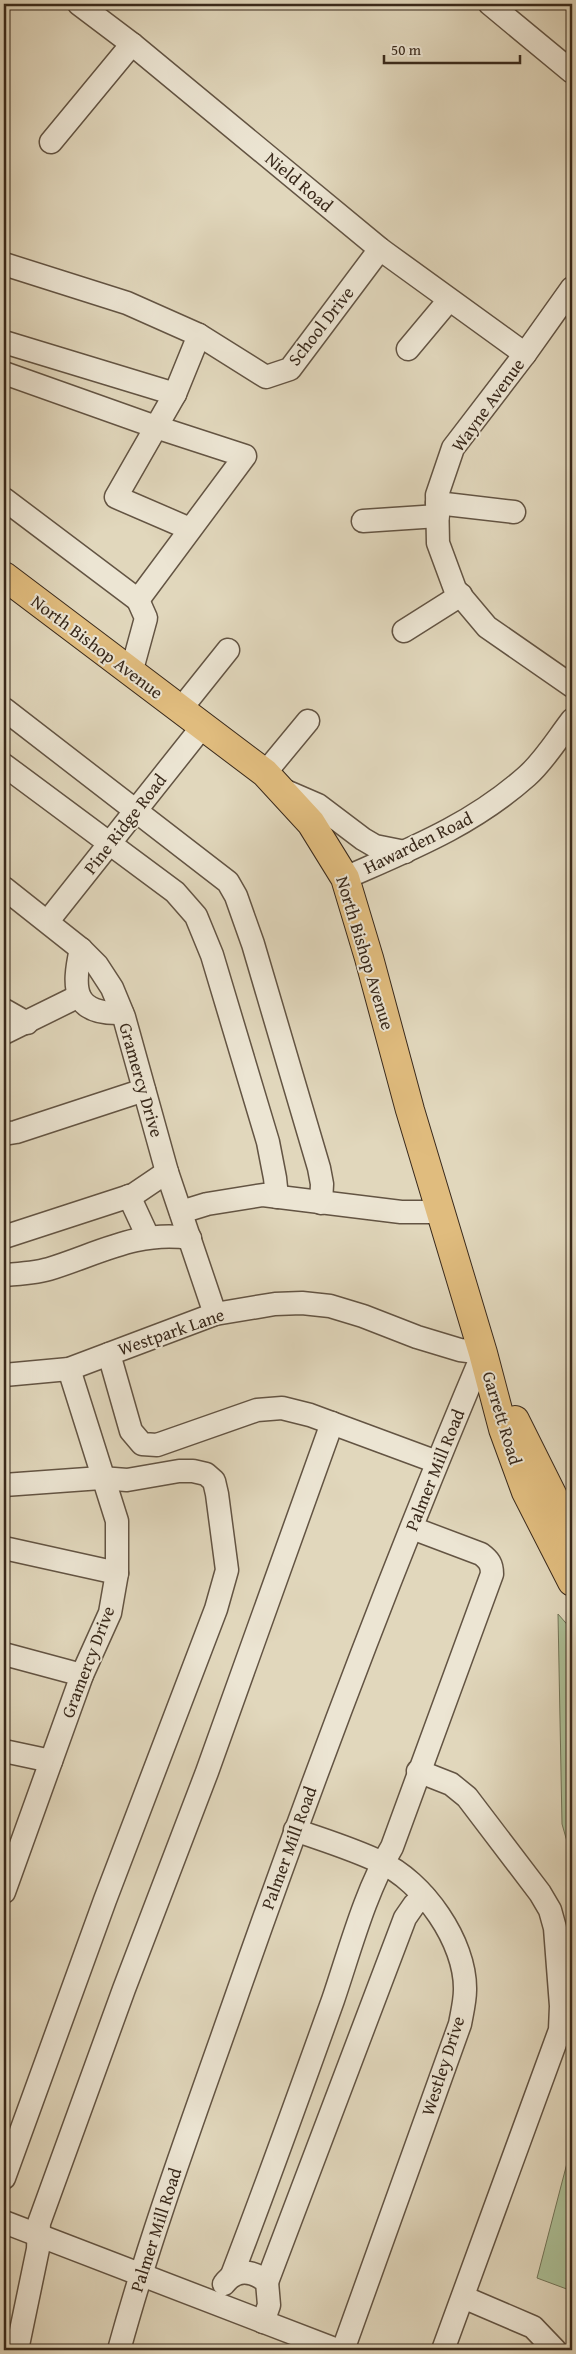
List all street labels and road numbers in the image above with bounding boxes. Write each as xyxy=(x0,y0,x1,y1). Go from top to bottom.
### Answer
street label: Nield Road xyxy=(259,145,340,218)
street label: School Drive xyxy=(281,280,360,371)
street label: Wayne Avenue xyxy=(444,352,531,457)
street label: North Bishop Avenue xyxy=(25,588,169,705)
street label: Pine Ridge Road xyxy=(77,767,173,880)
street label: Hawarden Road xyxy=(359,804,477,881)
street label: North Bishop Avenue xyxy=(329,873,402,1033)
street label: Gramercy Drive xyxy=(112,1019,171,1140)
street label: Westpark Lane xyxy=(114,1301,228,1362)
street label: Garrett Road xyxy=(475,1368,530,1468)
street label: Palmer Mill Road xyxy=(398,1404,471,1535)
street label: Gramercy Drive xyxy=(54,1602,121,1722)
street label: Palmer Mill Road xyxy=(254,1782,323,1913)
street label: Westley Drive xyxy=(414,2013,471,2119)
street label: Palmer Mill Road xyxy=(123,2164,188,2296)

